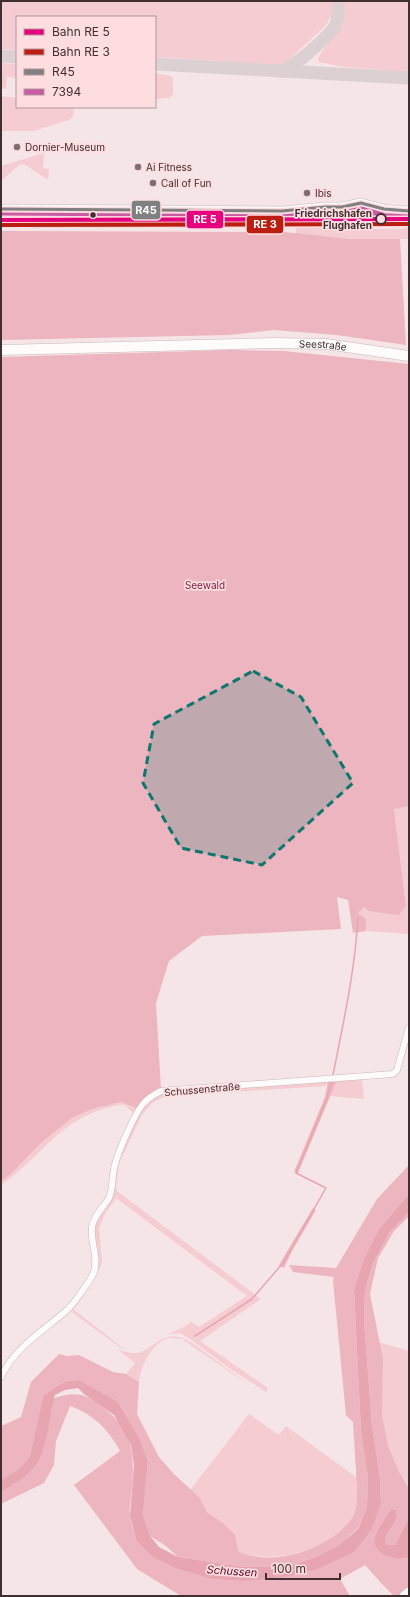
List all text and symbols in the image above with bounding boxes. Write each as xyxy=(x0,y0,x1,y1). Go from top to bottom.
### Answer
legend xyxy=(16,16,156,108)
text: Bahn RE 5 xyxy=(52,24,110,39)
text: Bahn RE 3 xyxy=(52,44,110,59)
text: R45 xyxy=(52,64,75,79)
text: 7394 xyxy=(52,84,81,99)
place label: Dornier-Museum xyxy=(25,141,105,153)
marker: Dornier-Museum xyxy=(12,142,22,152)
place label: Ai Fitness xyxy=(146,161,192,173)
marker: Ai Fitness xyxy=(133,162,143,172)
place label: Call of Fun xyxy=(161,177,212,189)
marker: Call of Fun xyxy=(148,178,158,188)
place label: Ibis xyxy=(315,187,332,199)
marker: Ibis xyxy=(302,188,312,198)
line badge: R45 xyxy=(131,200,161,220)
text: R45 xyxy=(135,203,157,217)
place label: Friedrichshafen Flughafen xyxy=(295,207,372,232)
unlabelled marker xyxy=(88,210,98,220)
line badge: RE 5 xyxy=(186,210,224,229)
text: RE 5 xyxy=(193,212,217,226)
marker: Friedrichshafen Flughafen xyxy=(375,213,387,225)
line badge: RE 3 xyxy=(246,215,284,234)
text: RE 3 xyxy=(253,217,277,231)
street label: Seestraße xyxy=(299,337,348,353)
park label: Seewald xyxy=(185,579,225,591)
street label: Schussenstraße xyxy=(164,1080,241,1098)
scale bar xyxy=(266,1555,340,1581)
text: 100 m xyxy=(272,1561,306,1576)
water label: Schussen xyxy=(206,1562,258,1580)

